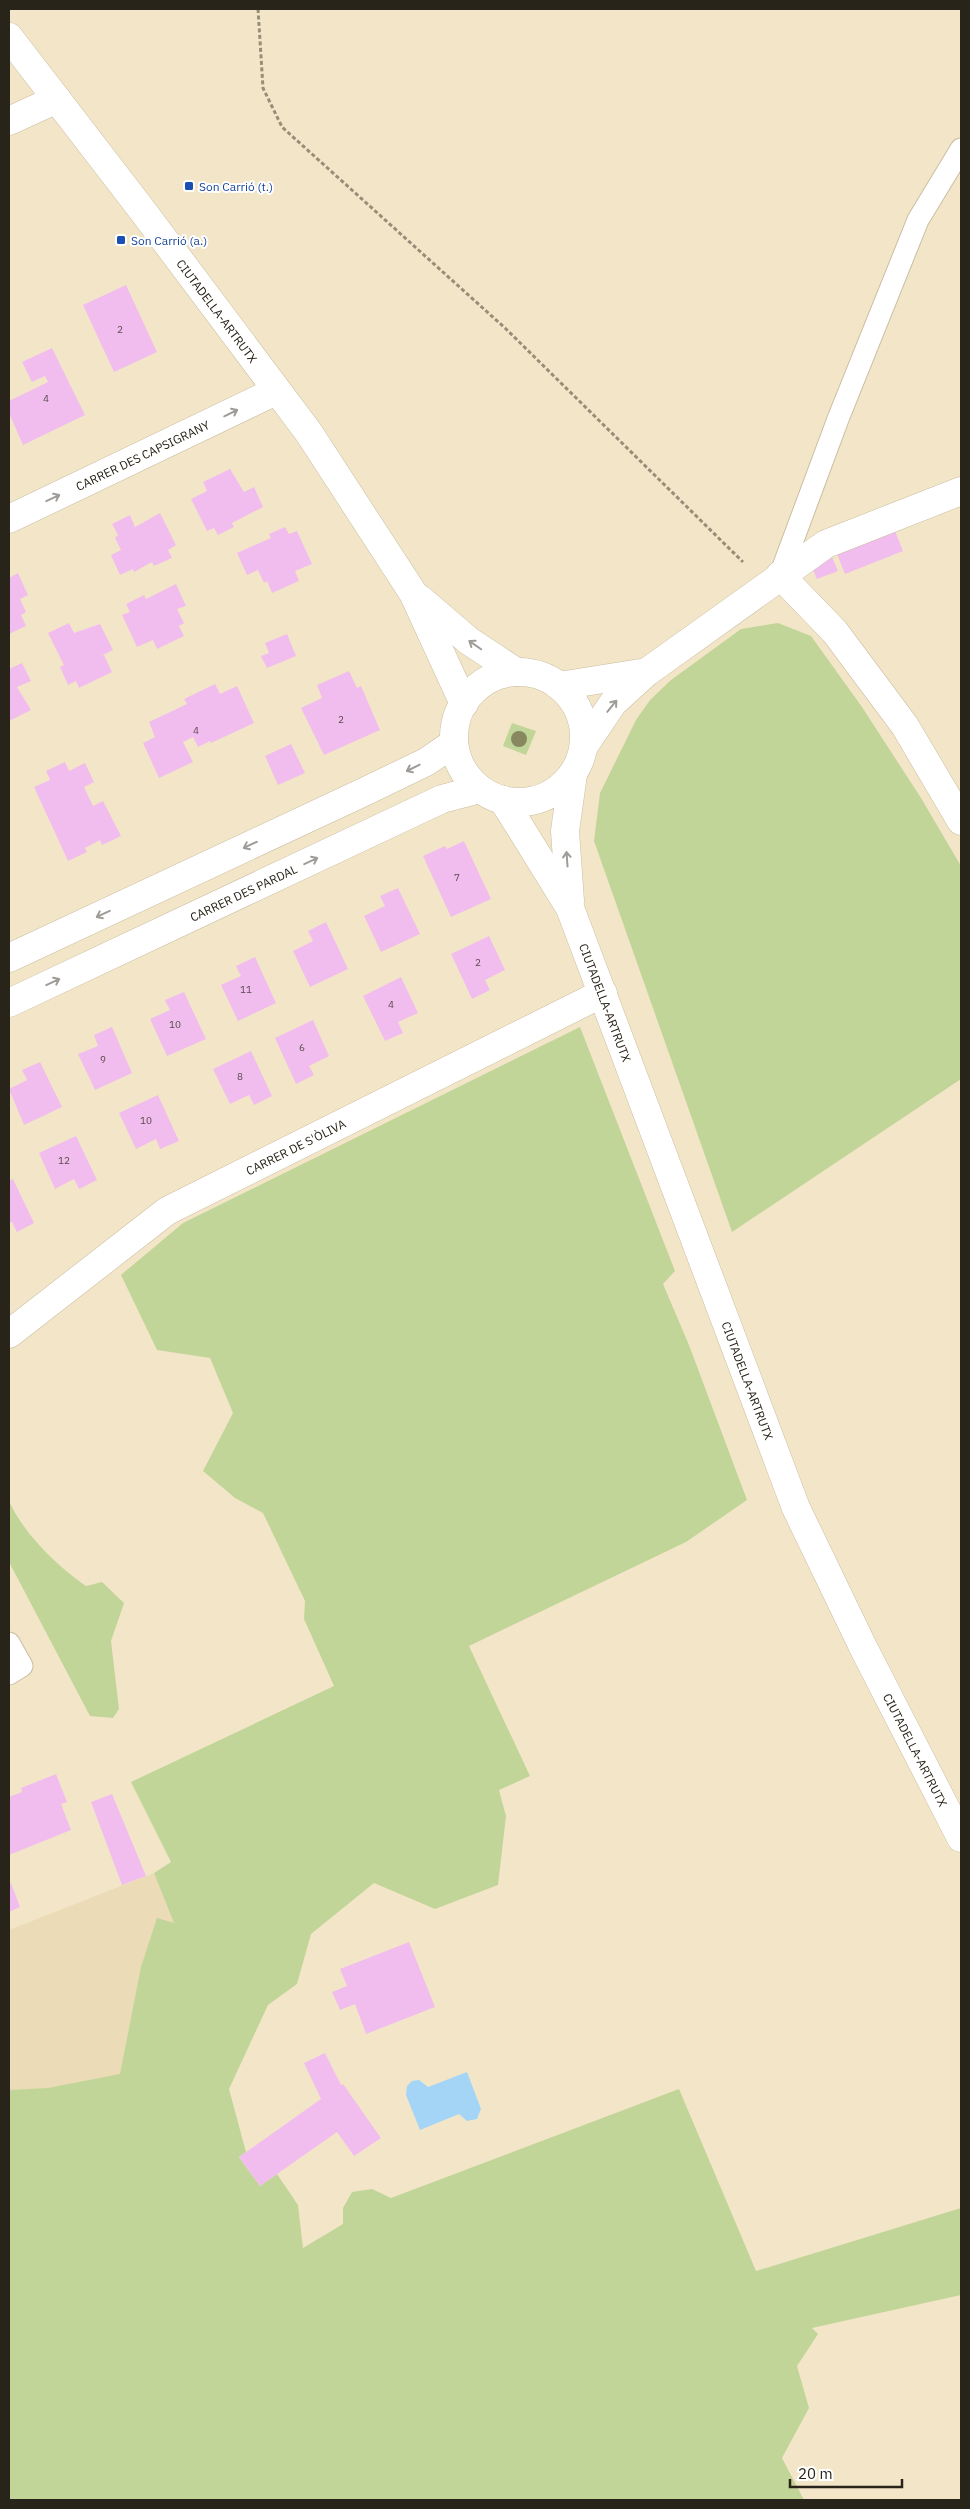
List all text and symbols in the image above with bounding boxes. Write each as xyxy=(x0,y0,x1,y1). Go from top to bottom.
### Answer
place label: Son Carrió (t.) xyxy=(199,179,273,194)
marker: Son Carrió (t.) xyxy=(183,180,195,192)
place label: Son Carrió (a.) xyxy=(131,233,207,248)
marker: Son Carrió (a.) xyxy=(115,234,127,246)
street label: CIUTADELLA-ARTRUTX xyxy=(174,256,261,366)
house number: 2 xyxy=(117,323,123,336)
house number: 4 xyxy=(43,392,49,405)
one-way arrow xyxy=(223,408,238,417)
street label: CARRER DES CAPSIGRANY xyxy=(73,417,212,493)
one-way arrow xyxy=(45,493,60,502)
one-way arrow xyxy=(469,640,483,650)
one-way arrow xyxy=(606,700,617,713)
house number: 2 xyxy=(338,713,344,726)
house number: 4 xyxy=(193,724,199,737)
one-way arrow xyxy=(406,764,421,774)
one-way arrow xyxy=(243,841,258,851)
one-way arrow xyxy=(562,851,571,867)
one-way arrow xyxy=(303,856,318,865)
street label: CARRER DES PARDAL xyxy=(187,861,299,924)
house number: 7 xyxy=(454,871,460,884)
one-way arrow xyxy=(96,910,111,919)
street label: CIUTADELLA-ARTRUTX xyxy=(576,941,635,1064)
house number: 2 xyxy=(475,956,481,969)
one-way arrow xyxy=(45,977,60,986)
house number: 11 xyxy=(240,983,252,996)
house number: 4 xyxy=(388,998,394,1011)
house number: 10 xyxy=(169,1018,181,1031)
house number: 6 xyxy=(299,1041,305,1054)
house number: 9 xyxy=(100,1053,106,1066)
house number: 8 xyxy=(237,1070,243,1083)
house number: 10 xyxy=(140,1114,152,1127)
street label: CARRER DE S'ÒLIVA xyxy=(243,1115,348,1178)
house number: 12 xyxy=(58,1154,70,1167)
street label: CIUTADELLA-ARTRUTX xyxy=(719,1319,777,1442)
street label: CIUTADELLA-ARTRUTX xyxy=(880,1690,951,1810)
scale bar xyxy=(790,2456,902,2488)
text: 20 m xyxy=(798,2464,833,2483)

